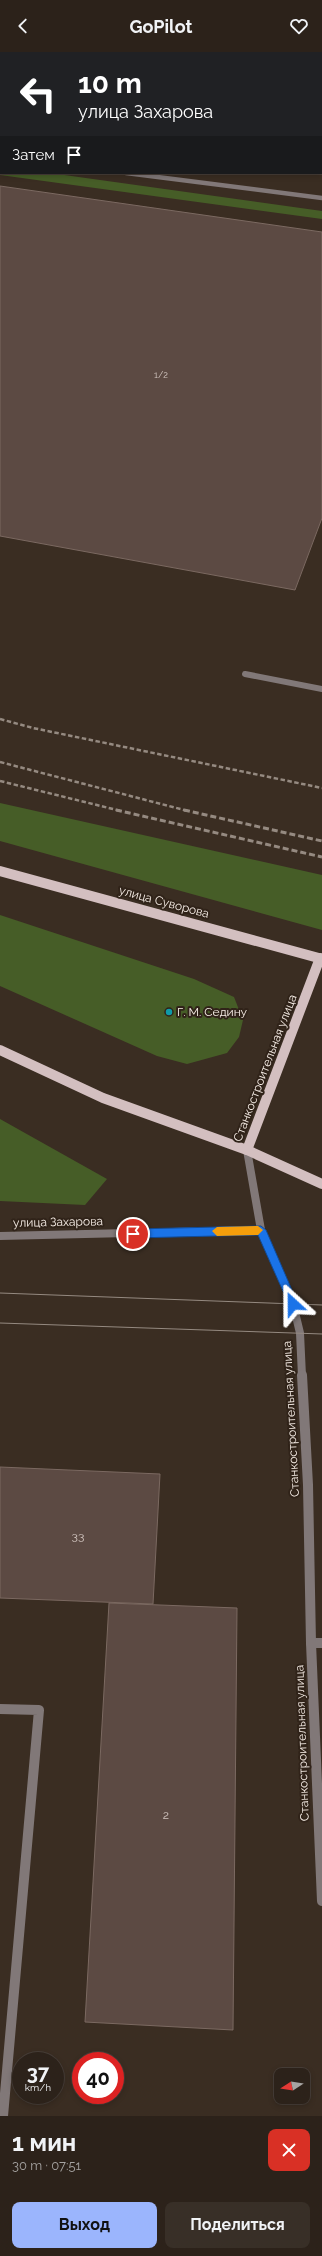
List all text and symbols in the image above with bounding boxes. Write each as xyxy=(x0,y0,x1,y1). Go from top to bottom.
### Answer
icon: back xyxy=(12,15,34,37)
icon: heart xyxy=(288,15,310,37)
text: GoPilot xyxy=(130,16,192,37)
text: 10 m xyxy=(78,67,142,100)
icon: left xyxy=(12,68,64,120)
text: улица Захарова xyxy=(78,101,213,122)
icon: arrive xyxy=(63,144,85,166)
text: Затем xyxy=(12,146,55,164)
house number: 1/2 xyxy=(154,370,168,380)
street label: улица Суворова xyxy=(117,883,211,921)
street label: Станкостроительная улица xyxy=(230,992,300,1144)
place label: Г. М. Седину xyxy=(177,1005,248,1019)
marker: Г. М. Седину xyxy=(164,1007,174,1017)
street label: улица Захарова xyxy=(13,1214,103,1230)
pin xyxy=(116,1217,150,1251)
icon: arrive xyxy=(122,1223,144,1245)
position arrow xyxy=(272,1283,314,1325)
street label: Станкостроительная улица xyxy=(280,1341,302,1497)
house number: 33 xyxy=(72,1529,84,1543)
street label: Станкостроительная улица xyxy=(292,1665,312,1821)
house number: 2 xyxy=(163,1808,169,1822)
speed limit sign: 40 xyxy=(72,2052,124,2104)
text: 37 xyxy=(27,2061,49,2085)
north arrow xyxy=(274,2068,310,2104)
map controls xyxy=(274,2068,310,2104)
text: km/h xyxy=(25,2082,51,2093)
text: 1 мин xyxy=(12,2128,76,2157)
button: close xyxy=(268,2129,310,2171)
text: 30 m · 07:51 xyxy=(12,2158,81,2173)
button: Выход xyxy=(12,2202,157,2248)
button: Поделиться xyxy=(165,2202,310,2248)

